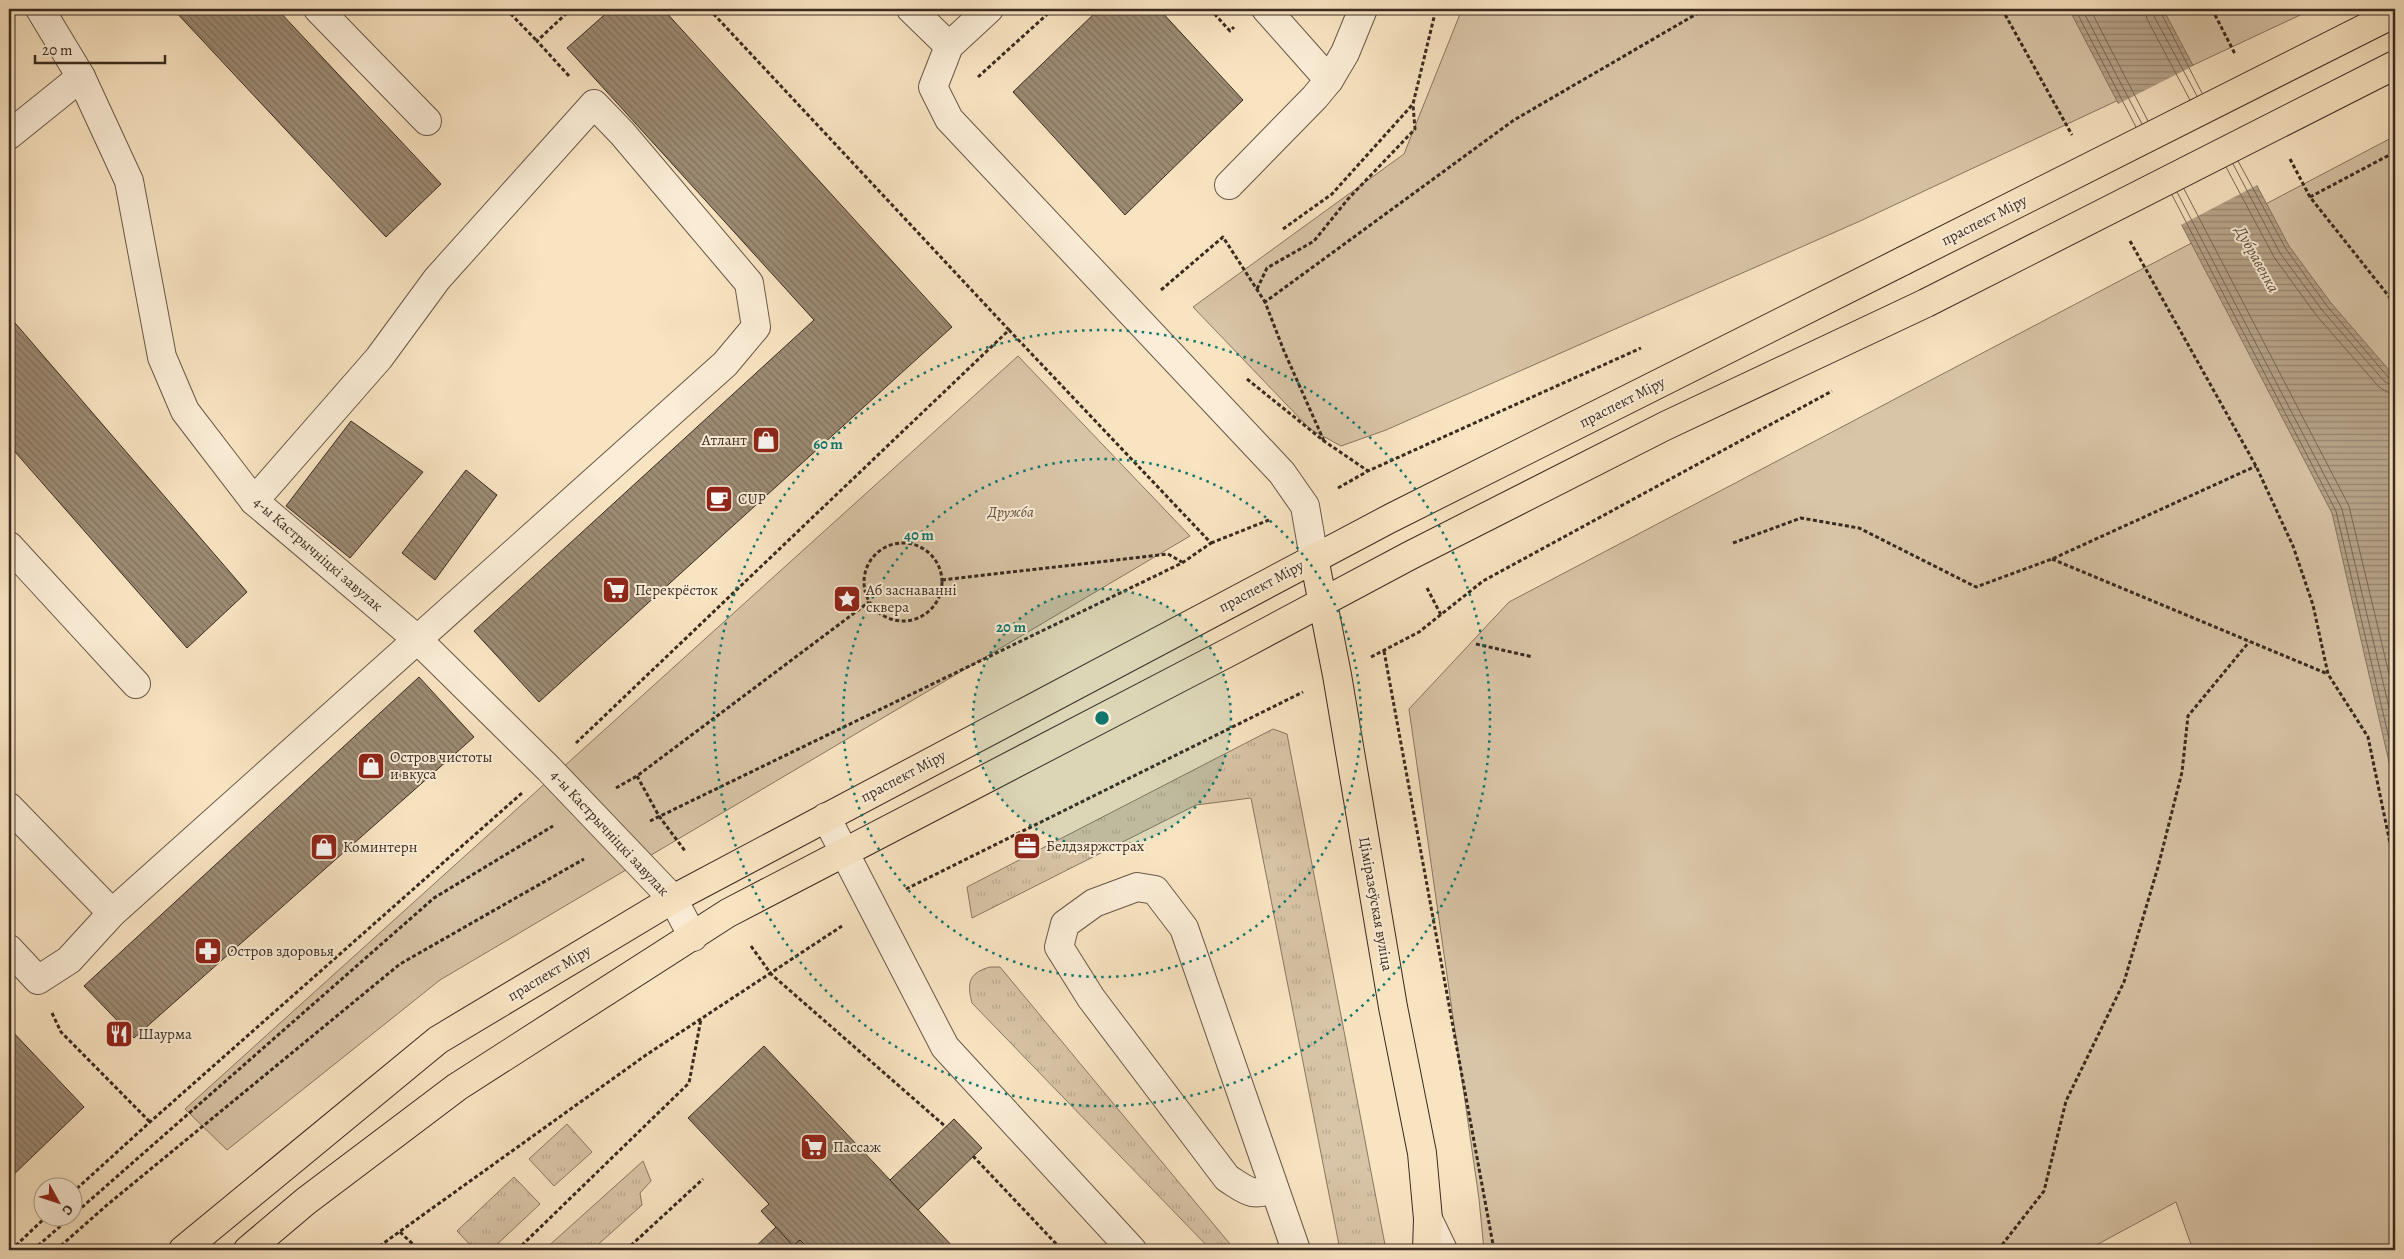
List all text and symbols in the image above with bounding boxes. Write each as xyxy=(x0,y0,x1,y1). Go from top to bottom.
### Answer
scale bar xyxy=(35,32,165,64)
text: 20 m xyxy=(42,40,73,60)
street label: праспект Міру xyxy=(1938,190,2031,250)
water label: Дубравенка xyxy=(2229,221,2284,297)
street label: праспект Міру xyxy=(1576,372,1669,432)
shop icon: Атлант xyxy=(751,425,781,455)
place label: Атлант xyxy=(701,430,747,450)
text: 60 m xyxy=(813,434,843,454)
cafe icon: CUP xyxy=(704,484,734,514)
place label: CUP xyxy=(738,489,766,509)
street label: 4-ы Кастрычніцкі завулак xyxy=(249,492,387,616)
park label: Дружба xyxy=(987,502,1034,522)
text: 40 m xyxy=(904,525,934,545)
street label: праспект Міру xyxy=(1215,555,1307,617)
supermarket icon: Перекрёсток xyxy=(601,575,631,605)
place label: Перекрёсток xyxy=(635,580,718,600)
place label: Аб заснаванні сквера xyxy=(865,580,957,617)
place icon: Аб заснаванні сквера xyxy=(832,584,862,614)
text: 20 m xyxy=(996,617,1026,637)
centre of rings xyxy=(1093,709,1111,727)
street label: праспект Міру xyxy=(857,745,949,807)
place label: Остров чистоты и вкуса xyxy=(390,747,493,784)
shop icon: Остров чистоты и вкуса xyxy=(356,751,386,781)
street label: 4-ы Кастрычніцкі завулак xyxy=(546,766,674,901)
office icon: Белдзяржстрах xyxy=(1012,831,1042,861)
shop icon: Коминтерн xyxy=(309,832,339,862)
street label: Ціміразеўская вуліца xyxy=(1354,835,1398,973)
place label: Белдзяржстрах xyxy=(1046,836,1145,856)
place label: Коминтерн xyxy=(343,837,418,857)
pharmacy icon: Остров здоровья xyxy=(193,936,223,966)
street label: праспект Міру xyxy=(504,940,595,1006)
place label: Остров здоровья xyxy=(227,941,334,961)
restaurant icon: Шаурма xyxy=(104,1019,134,1049)
place label: Шаурма xyxy=(138,1024,192,1044)
supermarket icon: Пассаж xyxy=(799,1132,829,1162)
place label: Пассаж xyxy=(833,1137,881,1157)
north arrow xyxy=(32,1176,82,1226)
text: С xyxy=(57,1201,78,1220)

